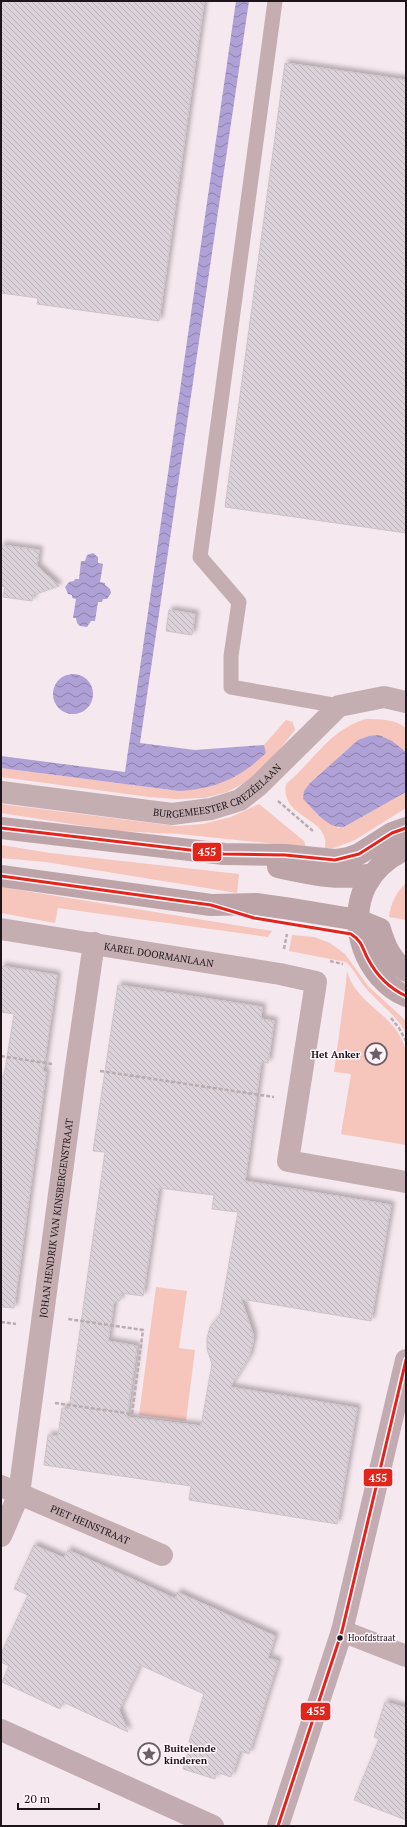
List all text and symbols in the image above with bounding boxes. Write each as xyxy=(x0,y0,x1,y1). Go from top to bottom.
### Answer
street label: BURGEMEESTER CREZÉELAAN xyxy=(152,760,284,821)
line badge: 455 xyxy=(192,842,222,862)
text: 455 xyxy=(198,845,216,859)
street label: KAREL DOORMANLAAN xyxy=(103,939,215,970)
place icon: Het Anker xyxy=(363,1041,389,1067)
place label: Het Anker xyxy=(311,1048,361,1061)
street label: JOHAN HENDRIK VAN KINSBERGENSTRAAT xyxy=(36,1118,76,1319)
line badge: 455 xyxy=(363,1468,393,1487)
text: 455 xyxy=(369,1471,387,1485)
street label: PIET HEINSTRAAT xyxy=(49,1502,132,1547)
place label: Hoofdstraat xyxy=(348,1632,396,1644)
marker: Hoofdstraat xyxy=(335,1633,345,1643)
line badge: 455 xyxy=(300,1702,331,1721)
text: 455 xyxy=(307,1704,325,1718)
place icon: Buitelende kinderen xyxy=(136,1741,162,1767)
place label: Buitelende kinderen xyxy=(164,1742,217,1767)
scale bar xyxy=(18,1785,99,1811)
text: 20 m xyxy=(24,1791,51,1806)

